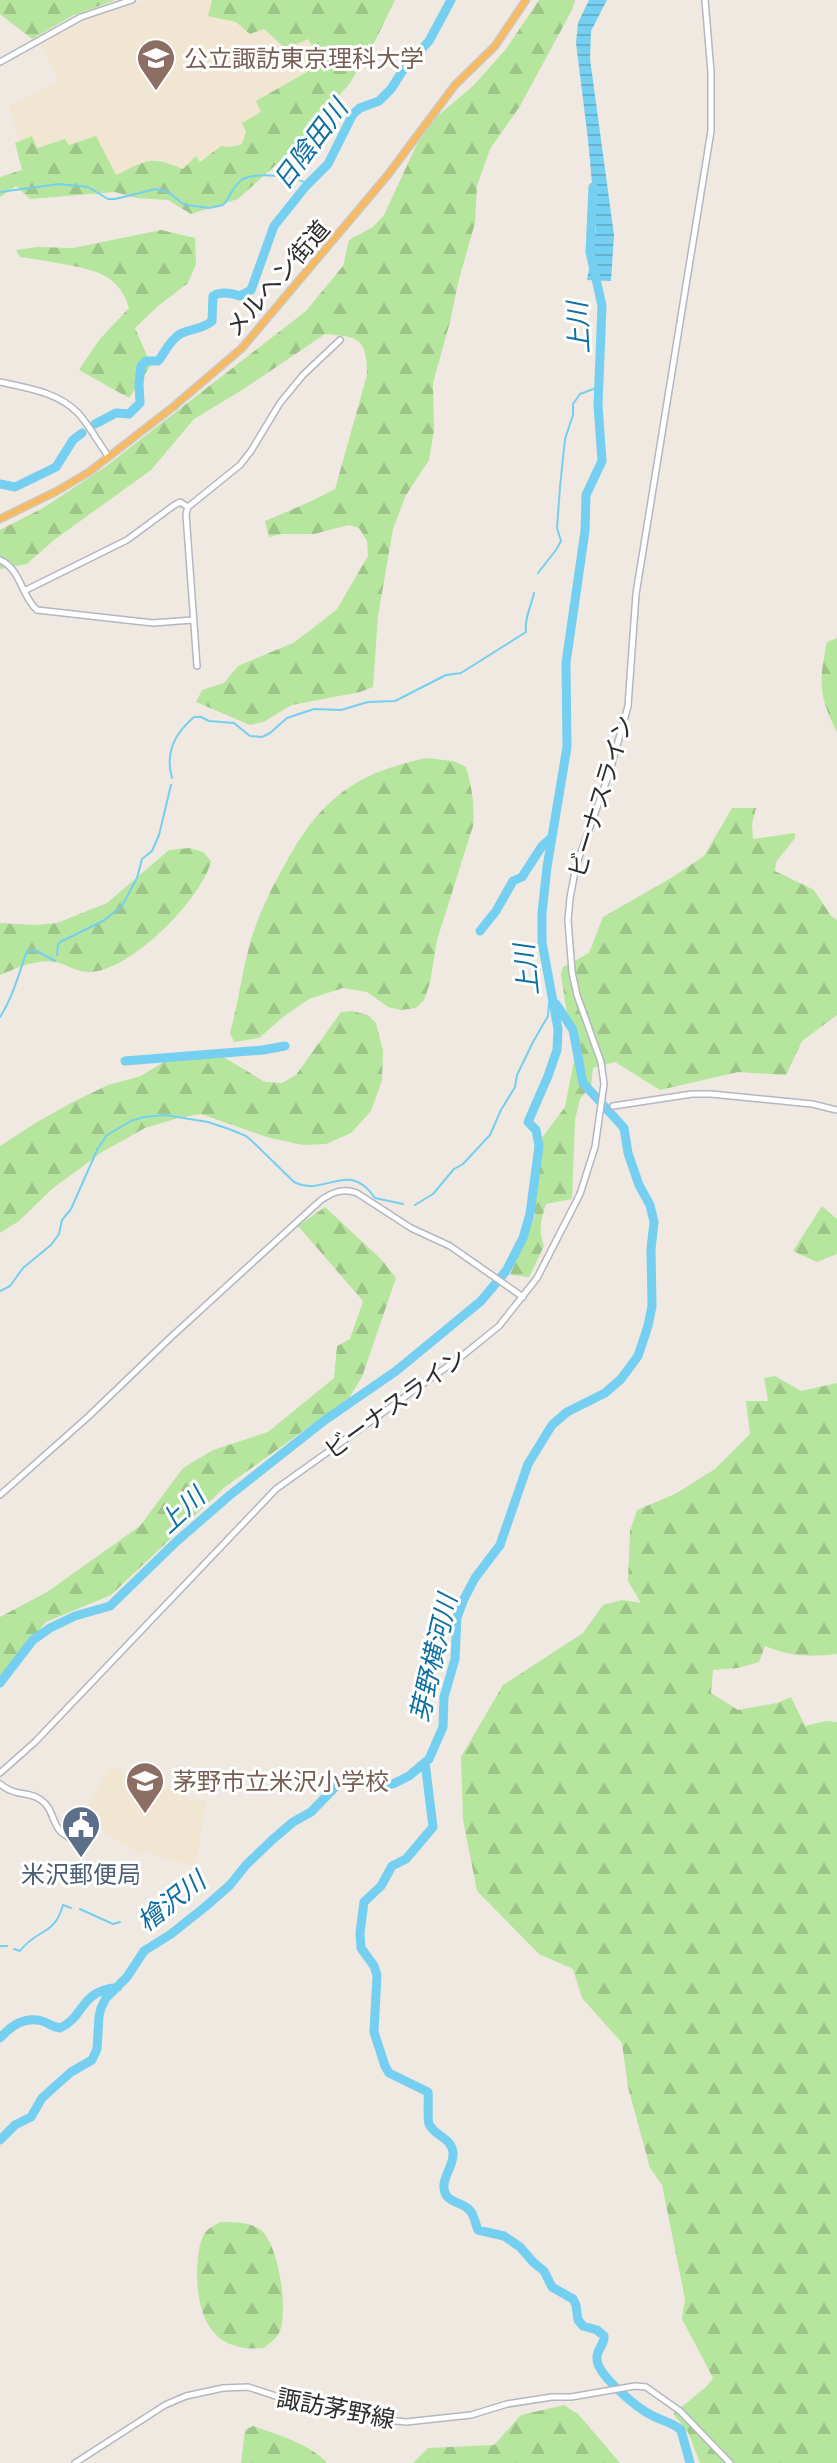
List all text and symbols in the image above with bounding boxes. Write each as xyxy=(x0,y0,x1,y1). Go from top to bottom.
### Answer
school or university icon: 公立諏訪東京理科大学 xyxy=(135,37,177,92)
place label: 公立諏訪東京理科大学 xyxy=(184,44,424,72)
water label: 日陰田川 xyxy=(266,91,355,195)
street label: メルヘン街道 xyxy=(219,214,335,342)
water label: 上川 xyxy=(561,298,595,355)
street label: ビーナスライン xyxy=(562,712,638,880)
water label: 上川 xyxy=(508,940,544,997)
street label: ビーナスライン xyxy=(319,1342,471,1464)
water label: 上川 xyxy=(151,1479,213,1539)
water label: 芽野横河川 xyxy=(403,1588,463,1725)
school or university icon: 茅野市立米沢小学校 xyxy=(124,1760,166,1815)
place label: 茅野市立米沢小学校 xyxy=(173,1767,389,1795)
public building icon: 米沢郵便局 xyxy=(60,1804,102,1859)
place label: 米沢郵便局 xyxy=(21,1860,141,1888)
water label: 檜沢川 xyxy=(131,1863,214,1937)
street label: 諏訪茅野線 xyxy=(274,2383,398,2433)

